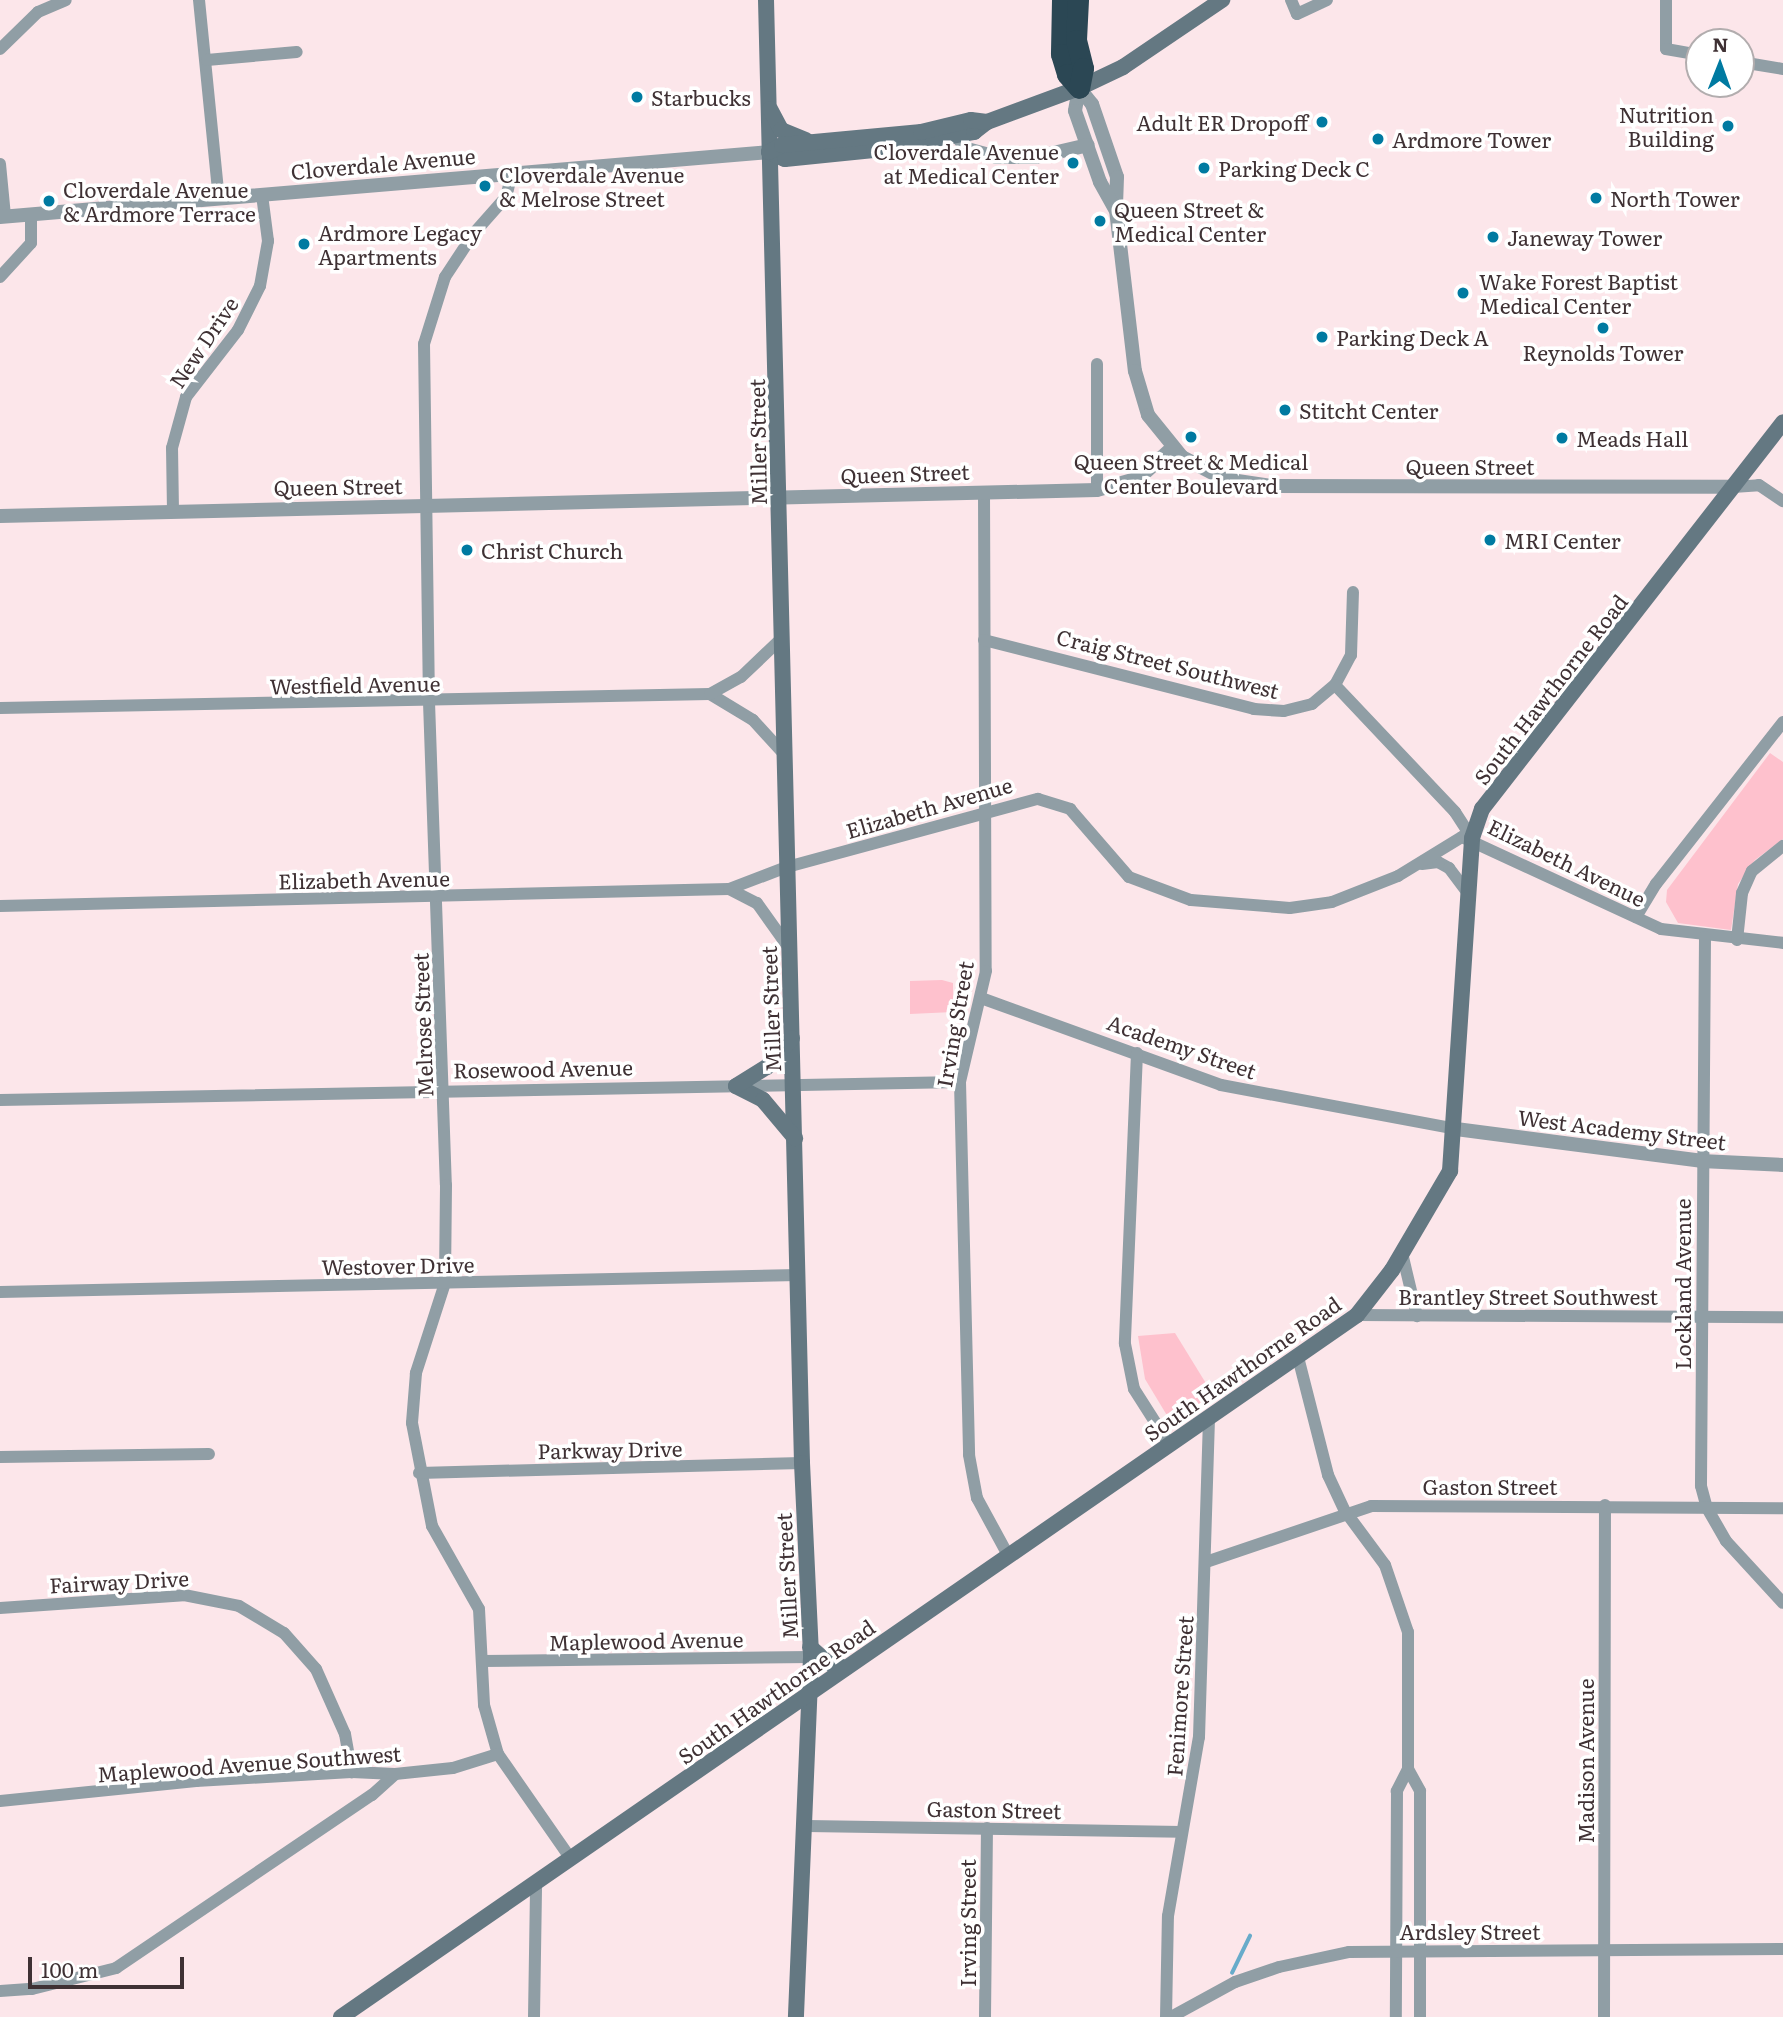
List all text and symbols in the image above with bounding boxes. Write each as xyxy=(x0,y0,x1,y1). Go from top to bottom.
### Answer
north arrow xyxy=(1685,28,1755,98)
text: N xyxy=(1712,30,1729,58)
place label: Starbucks xyxy=(651,84,751,110)
marker: Starbucks xyxy=(629,89,645,105)
place label: Nutrition Building xyxy=(1619,101,1714,151)
place label: Adult ER Dropoff xyxy=(1136,109,1308,135)
marker: Adult ER Dropoff xyxy=(1314,114,1330,130)
marker: Nutrition Building xyxy=(1720,118,1736,134)
place label: Ardmore Tower xyxy=(1392,126,1551,152)
marker: Ardmore Tower xyxy=(1370,131,1386,147)
place label: Cloverdale Avenue at Medical Center xyxy=(874,138,1059,188)
street label: Cloverdale Avenue xyxy=(290,142,476,184)
marker: Cloverdale Avenue at Medical Center xyxy=(1065,155,1081,171)
place label: Parking Deck C xyxy=(1218,155,1370,181)
marker: Parking Deck C xyxy=(1196,160,1212,176)
place label: Cloverdale Avenue & Melrose Street xyxy=(499,161,684,211)
place label: Cloverdale Avenue & Ardmore Terrace xyxy=(63,176,256,226)
marker: Cloverdale Avenue & Melrose Street xyxy=(477,178,493,194)
place label: North Tower xyxy=(1610,185,1740,211)
marker: North Tower xyxy=(1588,190,1604,206)
marker: Cloverdale Avenue & Ardmore Terrace xyxy=(41,193,57,209)
place label: Queen Street & Medical Center xyxy=(1114,196,1266,246)
marker: Queen Street & Medical Center xyxy=(1092,213,1108,229)
place label: Ardmore Legacy Apartments xyxy=(318,219,482,269)
place label: Janeway Tower xyxy=(1507,224,1662,250)
marker: Janeway Tower xyxy=(1485,229,1501,245)
marker: Ardmore Legacy Apartments xyxy=(296,236,312,252)
place label: Wake Forest Baptist Medical Center xyxy=(1479,268,1678,318)
marker: Wake Forest Baptist Medical Center xyxy=(1453,283,1473,303)
street label: New Drive xyxy=(163,292,243,392)
marker: Reynolds Tower xyxy=(1595,320,1611,336)
place label: Parking Deck A xyxy=(1336,324,1489,350)
marker: Parking Deck A xyxy=(1314,329,1330,345)
place label: Reynolds Tower xyxy=(1523,339,1683,365)
street label: Miller Street xyxy=(743,378,771,506)
place label: Stitcht Center xyxy=(1299,397,1439,423)
marker: Stitcht Center xyxy=(1277,402,1293,418)
place label: Meads Hall xyxy=(1576,425,1688,451)
marker: Queen Street & Medical Center Boulevard xyxy=(1183,429,1199,445)
marker: Meads Hall xyxy=(1554,430,1570,446)
place label: Queen Street & Medical Center Boulevard xyxy=(1074,448,1308,498)
street label: Queen Street xyxy=(1405,453,1535,479)
street label: Queen Street xyxy=(840,458,970,488)
street label: Queen Street xyxy=(273,472,403,500)
place label: MRI Center xyxy=(1504,527,1621,553)
marker: MRI Center xyxy=(1482,532,1498,548)
place label: Christ Church xyxy=(481,537,623,563)
marker: Christ Church xyxy=(459,542,475,558)
street label: South Hawthorne Road xyxy=(1468,589,1632,789)
street label: Craig Street Southwest xyxy=(1054,623,1282,703)
street label: Westfield Avenue xyxy=(269,670,441,698)
street label: Elizabeth Avenue xyxy=(843,771,1015,843)
street label: Elizabeth Avenue xyxy=(1484,813,1650,911)
street label: Elizabeth Avenue xyxy=(278,865,450,893)
street label: Miller Street xyxy=(755,945,785,1073)
street label: Melrose Street xyxy=(407,952,437,1098)
street label: Irving Street xyxy=(930,959,978,1089)
street label: Academy Street xyxy=(1104,1009,1260,1083)
street label: Rosewood Avenue xyxy=(453,1054,633,1082)
street label: West Academy Street xyxy=(1516,1104,1728,1154)
street label: Lockland Avenue xyxy=(1669,1198,1695,1370)
street label: Westover Drive xyxy=(321,1251,475,1279)
street label: Brantley Street Southwest xyxy=(1398,1283,1658,1309)
street label: South Hawthorne Road xyxy=(1139,1290,1345,1446)
street label: Parkway Drive xyxy=(537,1435,683,1463)
street label: Gaston Street xyxy=(1423,1473,1557,1499)
street label: Miller Street xyxy=(770,1512,802,1640)
street label: Fairway Drive xyxy=(49,1565,189,1597)
street label: South Hawthorne Road xyxy=(673,1613,879,1769)
street label: Fenimore Street xyxy=(1161,1615,1197,1777)
street label: Maplewood Avenue xyxy=(548,1626,744,1654)
street label: Madison Avenue xyxy=(1572,1678,1598,1844)
street label: Maplewood Avenue Southwest xyxy=(96,1740,402,1786)
street label: Gaston Street xyxy=(926,1795,1062,1823)
street label: Irving Street xyxy=(954,1859,980,1987)
street label: Ardsley Street xyxy=(1400,1918,1540,1944)
scale bar xyxy=(32,1944,187,1988)
text: 100 m xyxy=(41,1953,98,1984)

